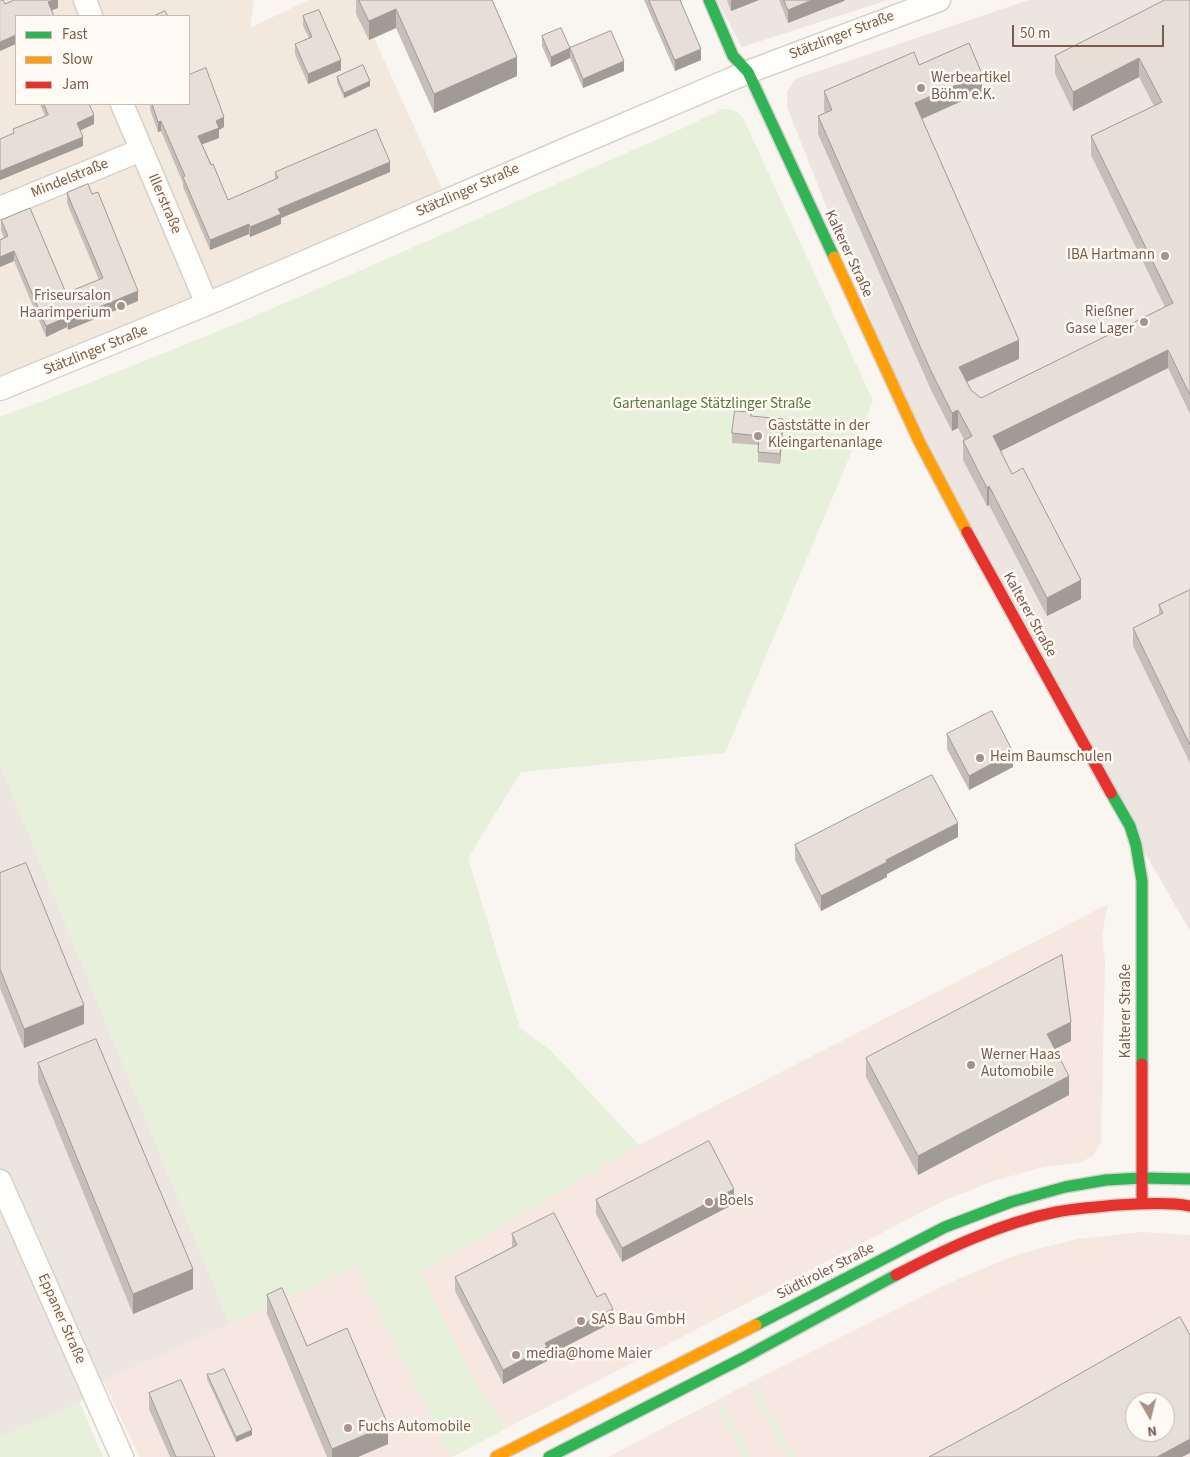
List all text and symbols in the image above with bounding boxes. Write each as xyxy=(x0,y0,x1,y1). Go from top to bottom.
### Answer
street label: Stätzlinger Straße xyxy=(787,8,897,64)
legend xyxy=(15,15,190,105)
scale bar xyxy=(1015,15,1168,47)
text: 50 m xyxy=(1020,23,1050,44)
text: Fast xyxy=(62,24,88,45)
text: Slow xyxy=(62,49,93,70)
place label: Werbeartikel Böhm e.K. xyxy=(931,70,1011,105)
text: Jam xyxy=(62,74,89,95)
marker: Werbeartikel Böhm e.K. xyxy=(915,82,927,94)
street label: Mindelstraße xyxy=(29,155,111,203)
street label: Stätzlinger Straße xyxy=(414,160,522,222)
street label: Illerstraße xyxy=(143,171,185,237)
street label: Kalterer Straße xyxy=(820,207,876,301)
place label: IBA Hartmann xyxy=(1067,247,1155,265)
marker: IBA Hartmann xyxy=(1159,250,1171,262)
place label: Friseursalon Haarimperium xyxy=(20,288,111,323)
marker: Friseursalon Haarimperium xyxy=(115,300,127,312)
place label: Rießner Gase Lager xyxy=(1066,304,1134,339)
marker: Rießner Gase Lager xyxy=(1138,316,1150,328)
street label: Stätzlinger Straße xyxy=(41,322,151,380)
park label: Gartenanlage Stätzlinger Straße xyxy=(613,396,811,414)
place label: Gaststätte in der Kleingartenanlage xyxy=(768,418,882,453)
marker: Gaststätte in der Kleingartenanlage xyxy=(752,430,764,442)
street label: Kalterer Straße xyxy=(998,569,1060,661)
place label: Heim Baumschulen xyxy=(990,749,1112,767)
marker: Heim Baumschulen xyxy=(974,752,986,764)
street label: Kalterer Straße xyxy=(1118,964,1136,1058)
place label: Werner Haas Automobile xyxy=(981,1047,1060,1082)
marker: Werner Haas Automobile xyxy=(965,1059,977,1071)
place label: Boels xyxy=(719,1193,753,1211)
marker: Boels xyxy=(703,1196,715,1208)
street label: Südtiroler Straße xyxy=(774,1240,878,1304)
street label: Eppaner Straße xyxy=(33,1271,89,1367)
place label: SAS Bau GmbH xyxy=(591,1312,685,1330)
marker: SAS Bau GmbH xyxy=(575,1315,587,1327)
place label: media@home Maier xyxy=(526,1346,652,1364)
marker: media@home Maier xyxy=(510,1349,522,1361)
north arrow xyxy=(1125,1392,1175,1442)
place label: Fuchs Automobile xyxy=(358,1419,471,1437)
text: N xyxy=(1146,1420,1158,1441)
marker: Fuchs Automobile xyxy=(342,1422,354,1434)

